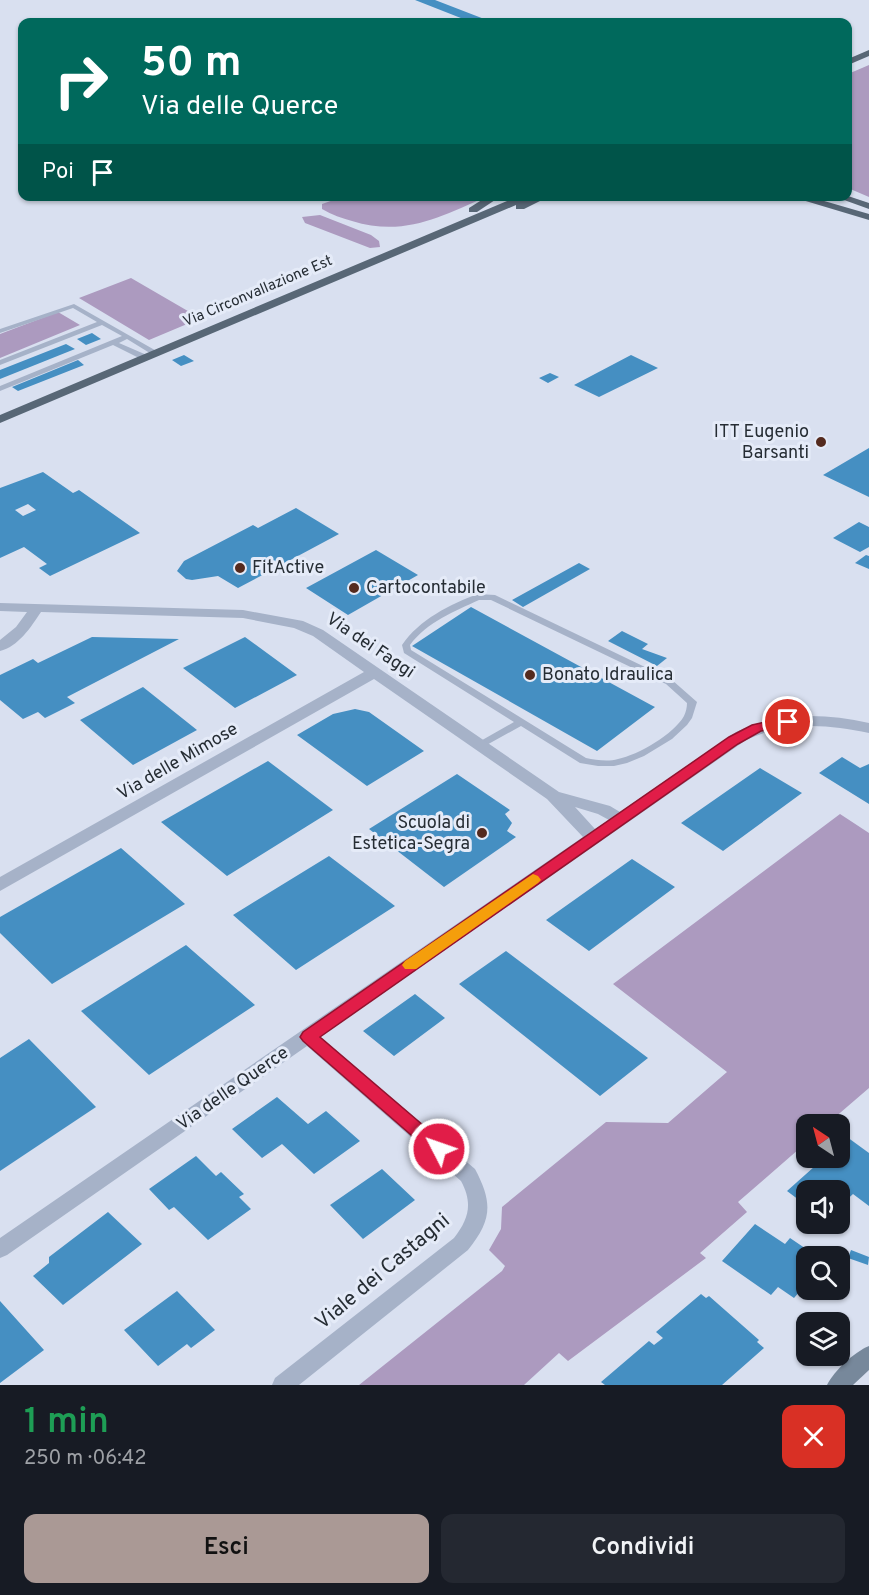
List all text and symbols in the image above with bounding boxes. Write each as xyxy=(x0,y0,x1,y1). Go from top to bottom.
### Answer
text: 50 m xyxy=(141,38,242,91)
icon: right xyxy=(42,42,120,120)
text: Via delle Querce xyxy=(141,90,338,124)
icon: arrive xyxy=(86,156,119,189)
text: Poi xyxy=(42,159,74,186)
street label: Via Circonvallazione Est xyxy=(180,252,336,332)
place label: ITT Eugenio Barsanti xyxy=(714,421,809,465)
marker: ITT Eugenio Barsanti xyxy=(814,435,828,449)
place label: FitActive xyxy=(252,557,324,580)
marker: FitActive xyxy=(233,561,247,575)
place label: Cartocontabile xyxy=(366,577,486,600)
marker: Cartocontabile xyxy=(347,581,361,595)
street label: Via dei Faggi xyxy=(321,608,419,684)
place label: Bonato Idraulica xyxy=(542,664,673,687)
marker: Bonato Idraulica xyxy=(523,668,537,682)
pin xyxy=(762,696,813,747)
icon: arrive xyxy=(771,705,804,738)
street label: Via delle Mimose xyxy=(114,718,242,806)
place label: Scuola di Estetica-Segra xyxy=(352,812,470,856)
marker: Scuola di Estetica-Segra xyxy=(475,826,489,840)
street label: Via delle Querce xyxy=(173,1042,293,1136)
north arrow xyxy=(796,1114,850,1168)
map controls xyxy=(796,1114,850,1366)
position arrow xyxy=(407,1117,471,1181)
button: sound xyxy=(796,1180,850,1234)
street label: Viale dei Castagni xyxy=(310,1208,456,1336)
button: search xyxy=(796,1246,850,1300)
button: layers xyxy=(796,1312,850,1366)
text: 1 min xyxy=(24,1400,109,1446)
button: close xyxy=(782,1405,845,1468)
text: 250 m · 06:42 xyxy=(24,1446,146,1472)
button: Esci xyxy=(24,1514,429,1583)
button: Condividi xyxy=(441,1514,845,1583)

